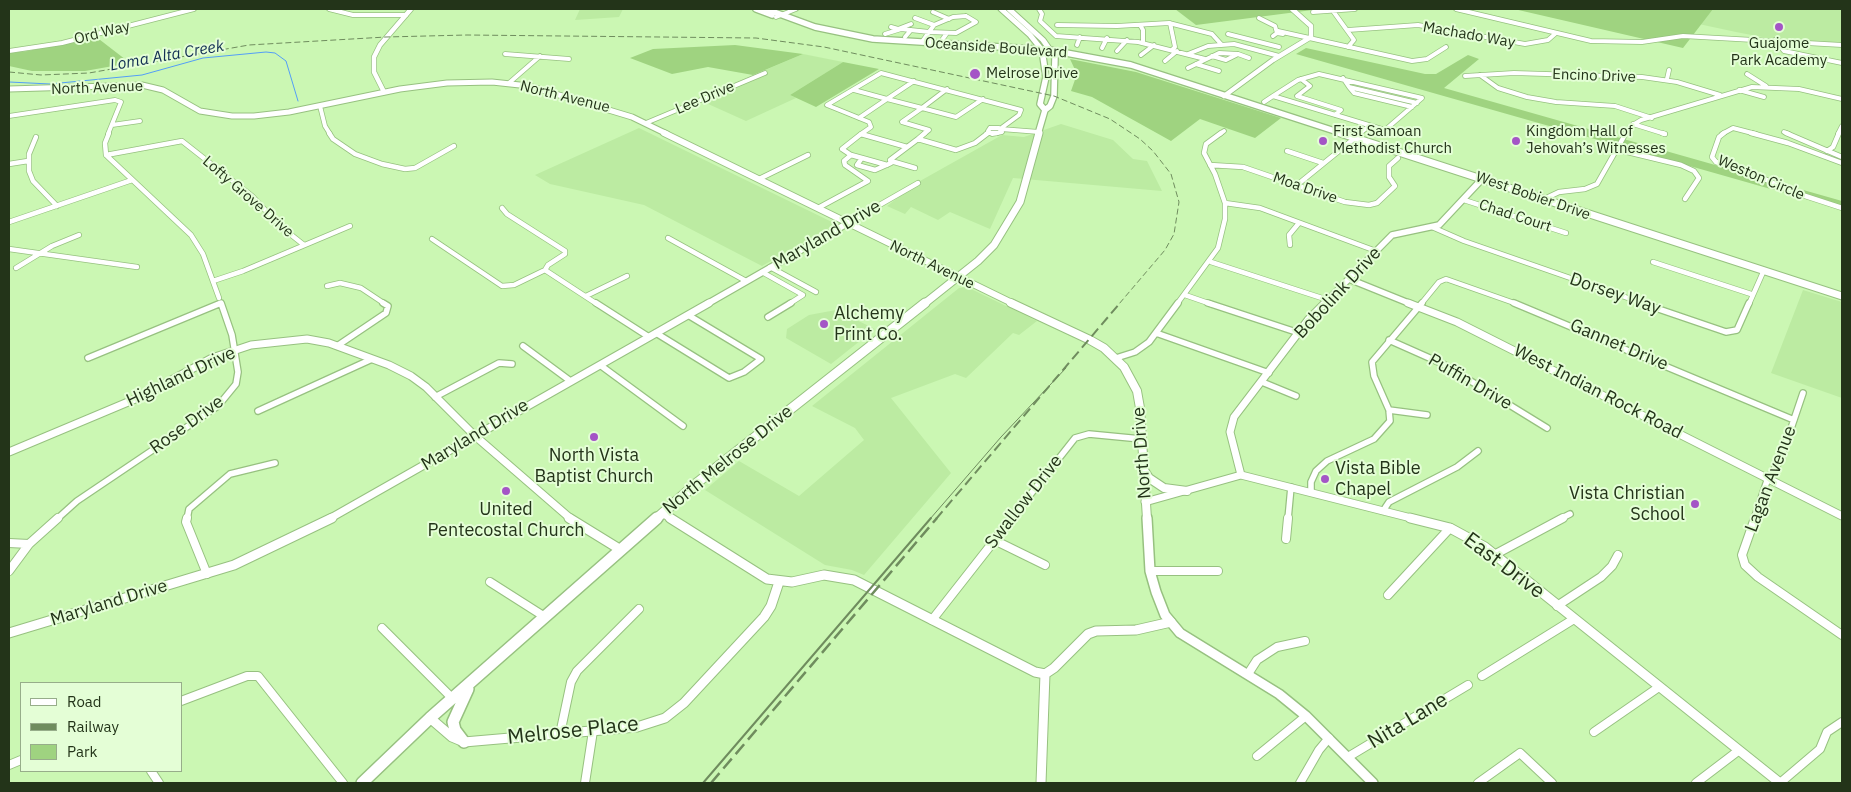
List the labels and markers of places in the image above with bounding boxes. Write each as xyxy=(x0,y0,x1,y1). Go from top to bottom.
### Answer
marker: Guajome Park Academy xyxy=(1773,21,1785,33)
place label: Guajome Park Academy xyxy=(1731,35,1827,70)
place label: Melrose Drive xyxy=(986,65,1078,83)
marker: Melrose Drive xyxy=(968,67,982,81)
place label: First Samoan Methodist Church xyxy=(1333,123,1452,158)
place label: Kingdom Hall of Jehovah’s Witnesses xyxy=(1526,123,1666,158)
marker: First Samoan Methodist Church xyxy=(1317,135,1329,147)
marker: Kingdom Hall of Jehovah’s Witnesses xyxy=(1510,135,1522,147)
place label: Alchemy Print Co. xyxy=(834,303,904,346)
marker: Alchemy Print Co. xyxy=(818,318,830,330)
marker: North Vista Baptist Church xyxy=(588,431,600,443)
place label: North Vista Baptist Church xyxy=(534,445,654,488)
place label: Vista Bible Chapel xyxy=(1335,458,1421,500)
marker: Vista Bible Chapel xyxy=(1319,473,1331,485)
place label: Vista Christian School xyxy=(1569,483,1685,526)
marker: United Pentecostal Church xyxy=(500,485,512,497)
marker: Vista Christian School xyxy=(1689,498,1701,510)
place label: United Pentecostal Church xyxy=(428,499,584,542)

